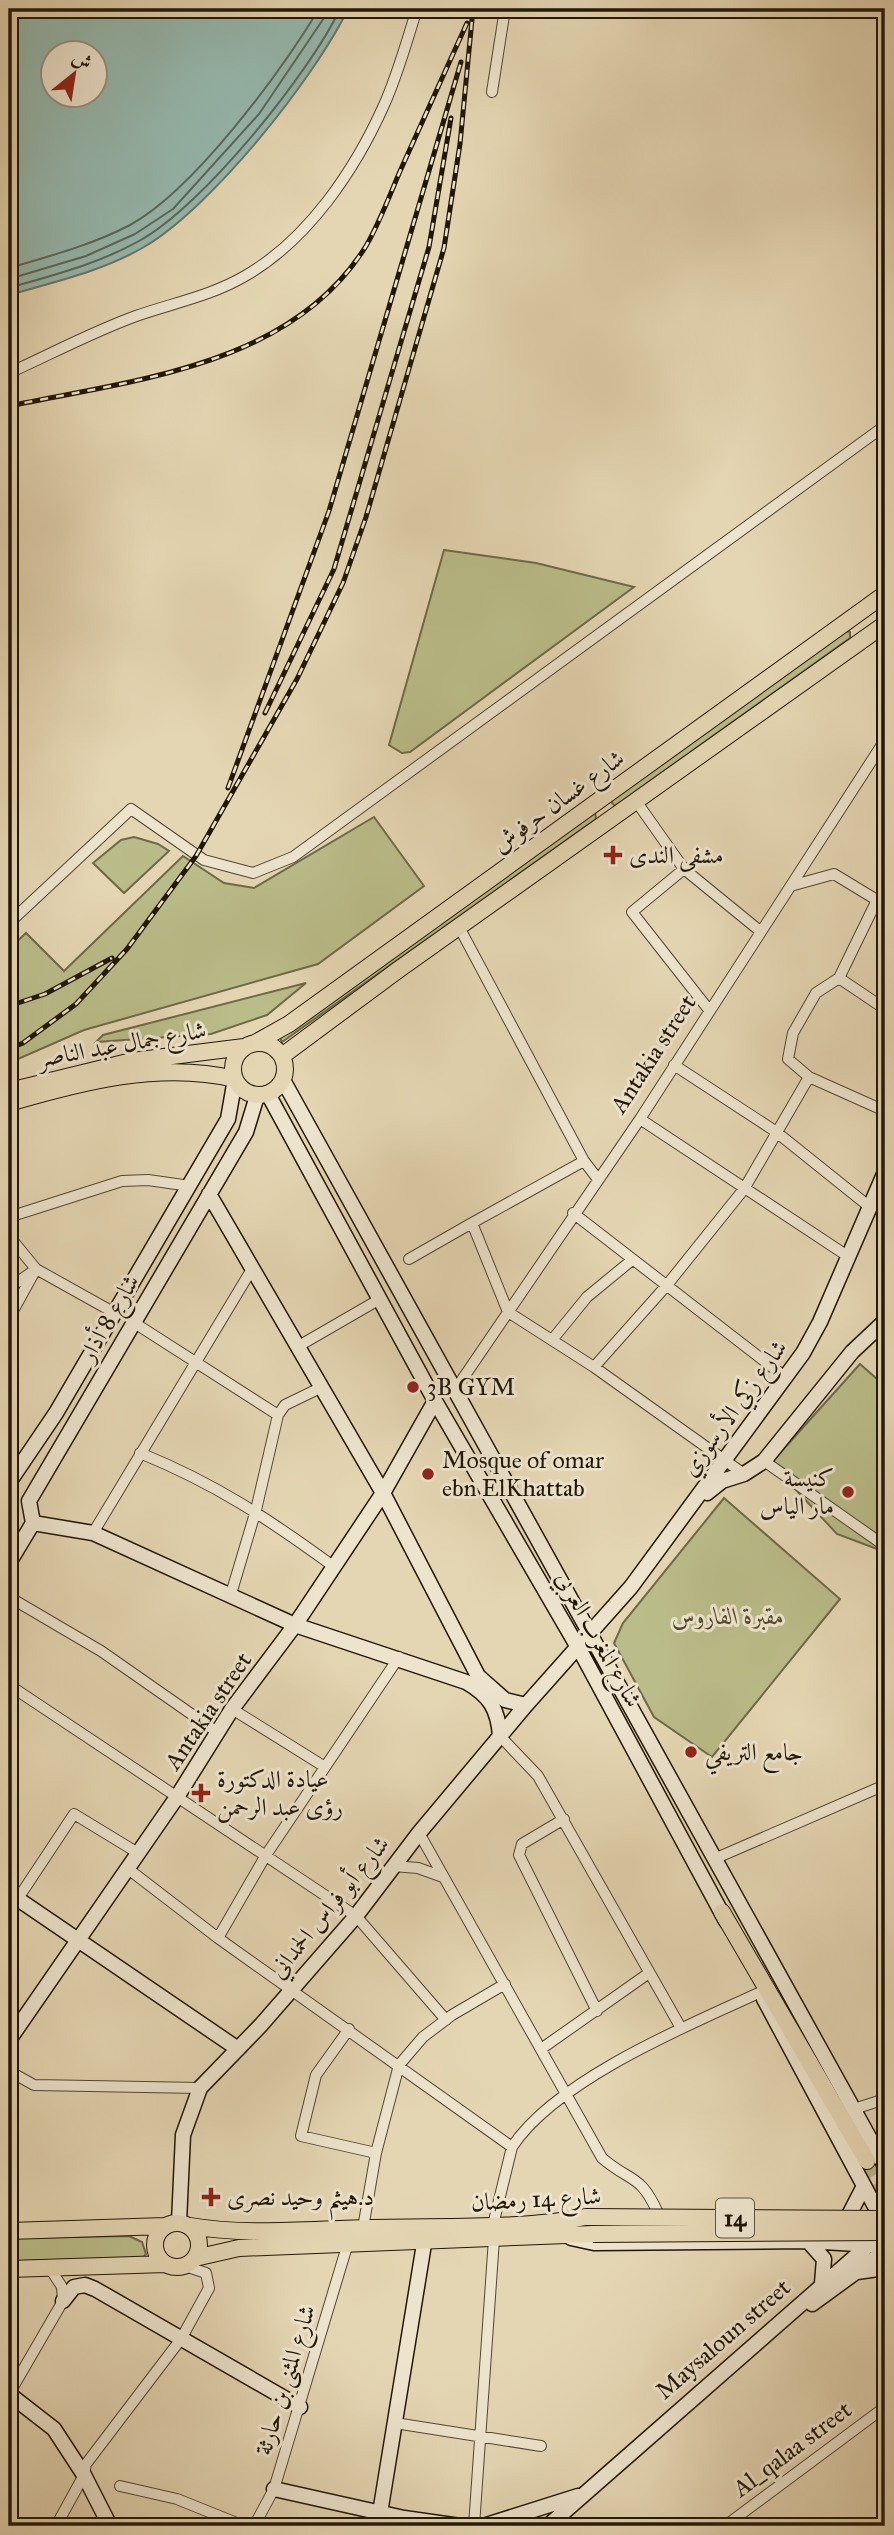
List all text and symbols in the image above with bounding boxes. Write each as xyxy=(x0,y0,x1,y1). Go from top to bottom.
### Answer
north arrow xyxy=(38,38,108,108)
text: ش xyxy=(68,45,96,74)
street label: شارع غسان حرفوش xyxy=(486,743,633,863)
place label: مشفى الندى xyxy=(629,840,724,872)
marker: مشفى الندى xyxy=(603,845,623,865)
street label: Antakia street xyxy=(603,989,703,1120)
street label: شارع جمال عبد الناصر xyxy=(33,1014,209,1079)
street label: شارع 8 أذار xyxy=(69,1268,150,1371)
street label: شارع زكي الأرسوزي xyxy=(674,1333,798,1485)
place label: 3B GYM xyxy=(427,1372,515,1402)
marker: 3B GYM xyxy=(405,1379,421,1395)
place label: Mosque of omar ebn ElKhattab xyxy=(442,1445,604,1503)
place label: كنيسة مار الياس xyxy=(760,1463,834,1521)
marker: Mosque of omar ebn ElKhattab xyxy=(420,1466,436,1482)
marker: كنيسة مار الياس xyxy=(840,1484,856,1500)
street label: شارع المغرب العربي xyxy=(545,1566,649,1715)
park label: مقبرة الفاروس xyxy=(672,1601,784,1631)
street label: Antakia street xyxy=(157,1646,259,1776)
place label: جامع التريفي xyxy=(705,1737,803,1775)
marker: جامع التريفي xyxy=(683,1744,699,1760)
place label: عيادة الدكتورة رؤى عبد الرحمن xyxy=(217,1764,343,1823)
marker: عيادة الدكتورة رؤى عبد الرحمن xyxy=(191,1783,211,1803)
street label: شارع أبو فراس الحمداني xyxy=(261,1828,400,1988)
street label: شارع 14 رمضان xyxy=(470,2181,602,2222)
place label: د.هيثم وحيد نصرى xyxy=(227,2182,374,2221)
marker: د.هيثم وحيد نصرى xyxy=(201,2187,221,2207)
road number: 14 xyxy=(716,2198,754,2238)
street label: Maysaloun street xyxy=(649,2272,797,2406)
street label: شارع المثنى بن حارثة xyxy=(248,2301,327,2460)
street label: Al_qalaa street xyxy=(726,2394,858,2504)

